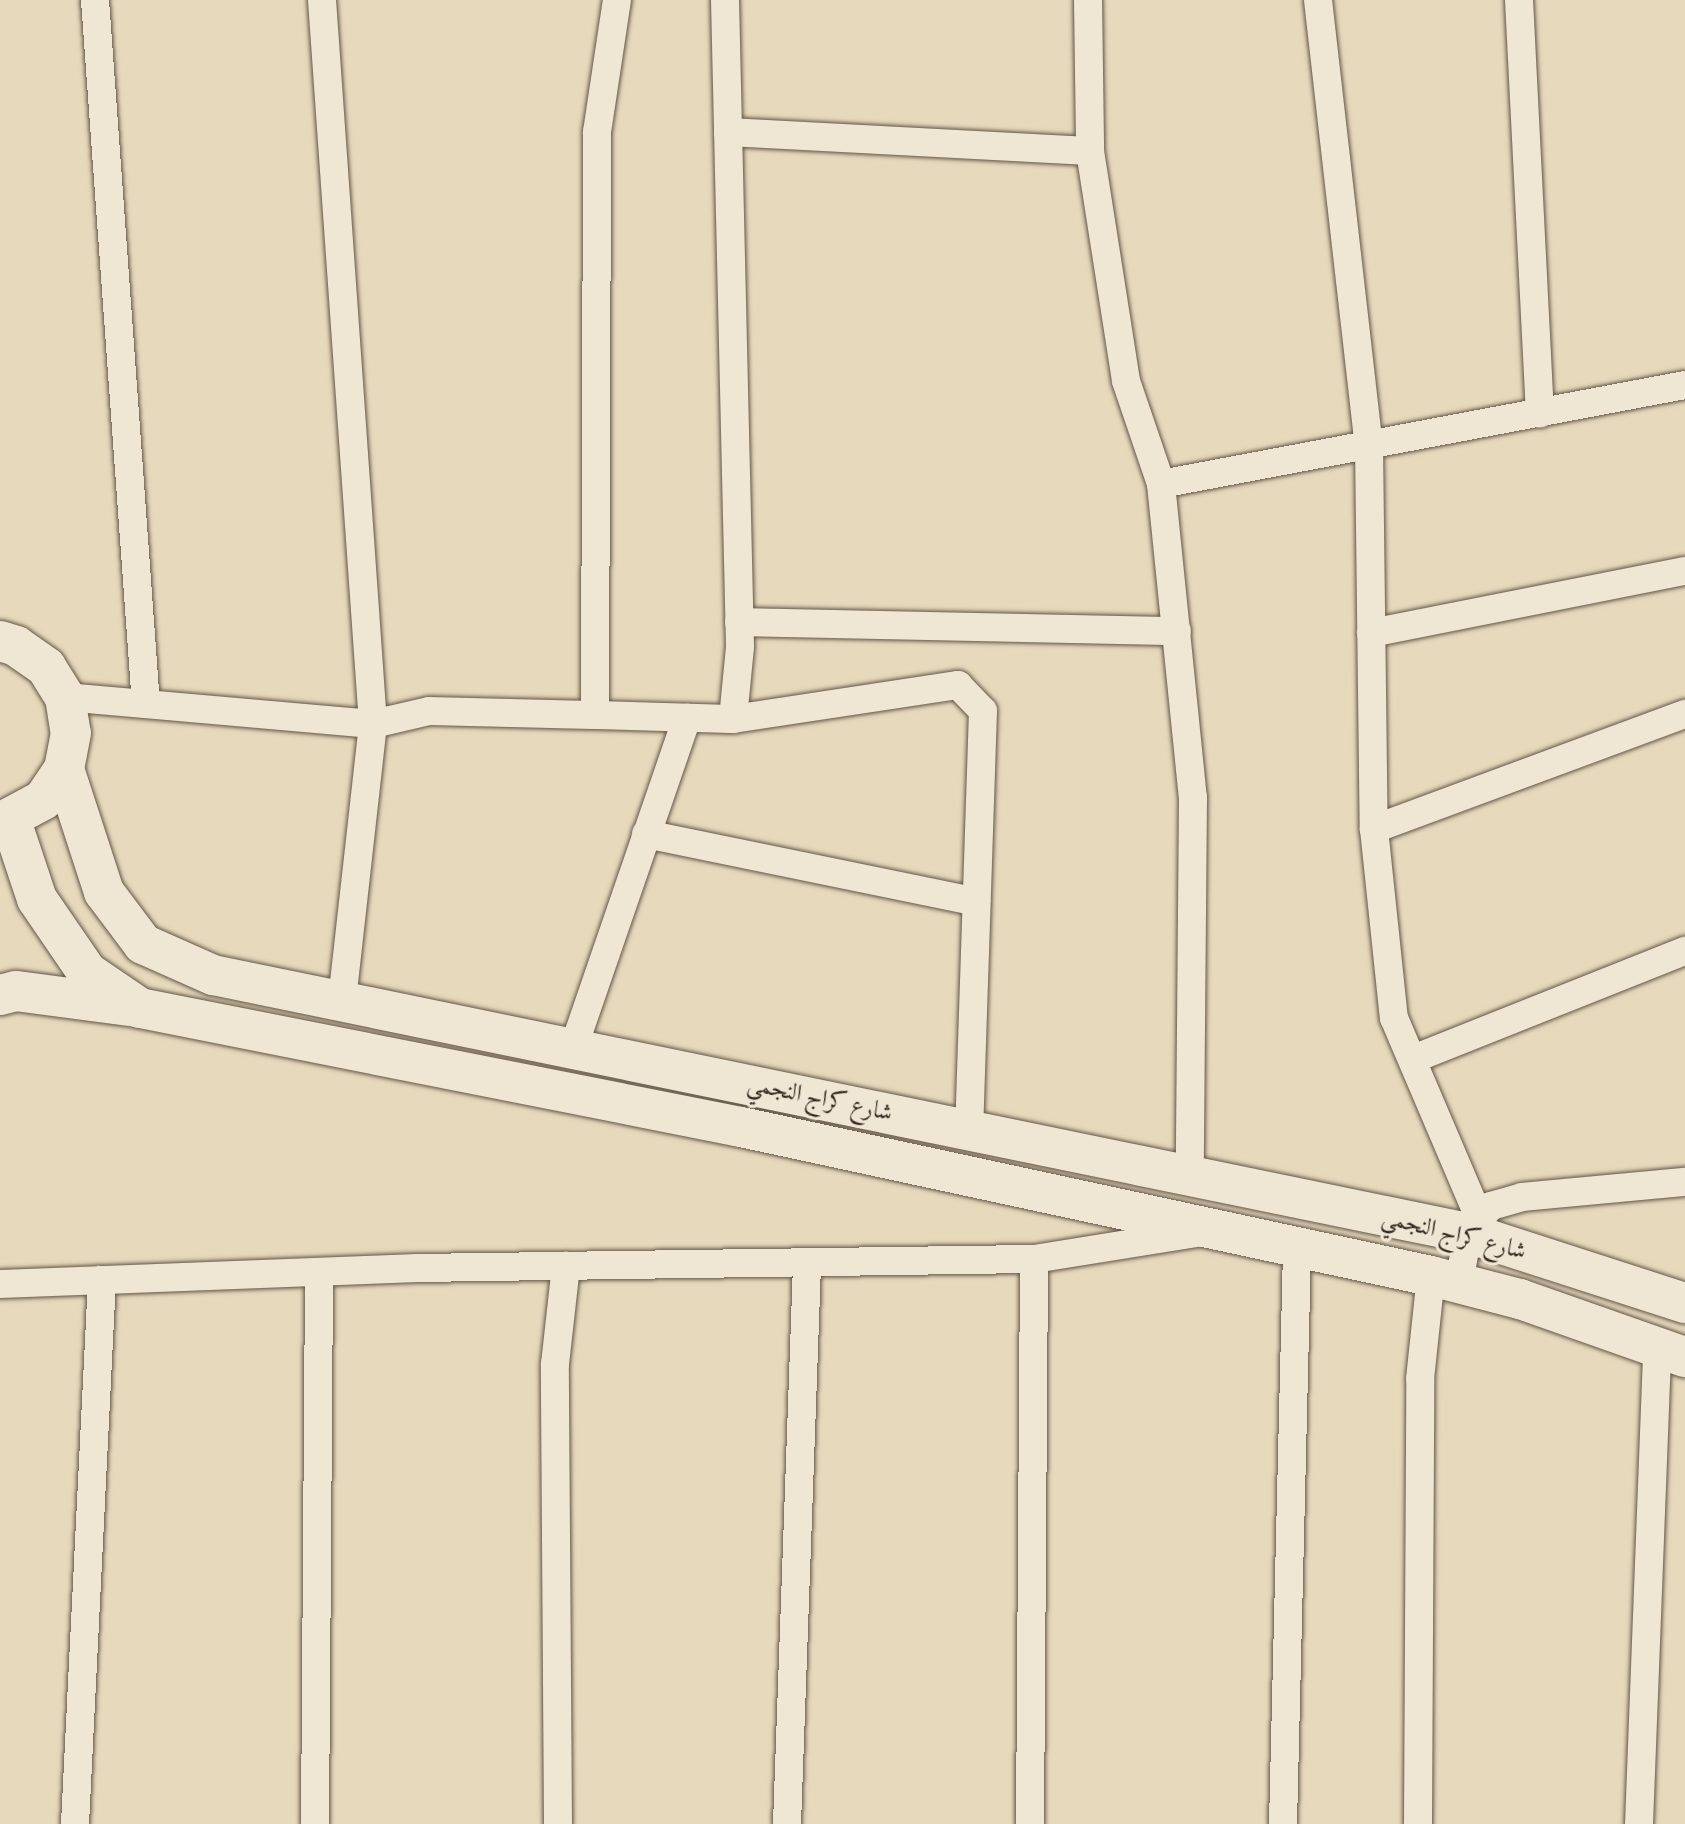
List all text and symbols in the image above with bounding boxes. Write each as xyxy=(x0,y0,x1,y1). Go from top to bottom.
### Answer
street label: شارع كراج النجمي xyxy=(745,1069,895,1127)
street label: شارع كراج النجمي xyxy=(1379,1202,1529,1266)

